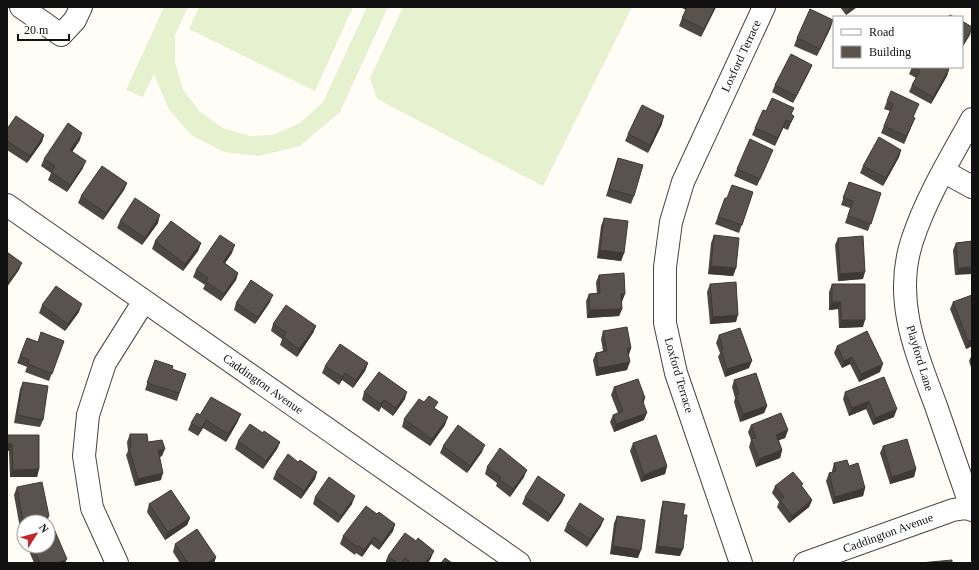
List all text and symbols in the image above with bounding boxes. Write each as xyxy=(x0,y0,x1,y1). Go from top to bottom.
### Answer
scale bar xyxy=(18,16,69,42)
legend xyxy=(833,16,963,68)
street label: Loxford Terrace xyxy=(718,18,764,94)
text: 20 m xyxy=(24,23,49,37)
text: Road xyxy=(869,25,894,39)
text: Building xyxy=(869,45,911,59)
street label: Playford Lane xyxy=(903,323,937,393)
street label: Loxford Terrace xyxy=(662,336,696,414)
street label: Caddington Avenue xyxy=(220,351,306,417)
street label: Caddington Avenue xyxy=(841,510,935,556)
north arrow xyxy=(16,514,56,554)
text: N xyxy=(37,521,51,535)

